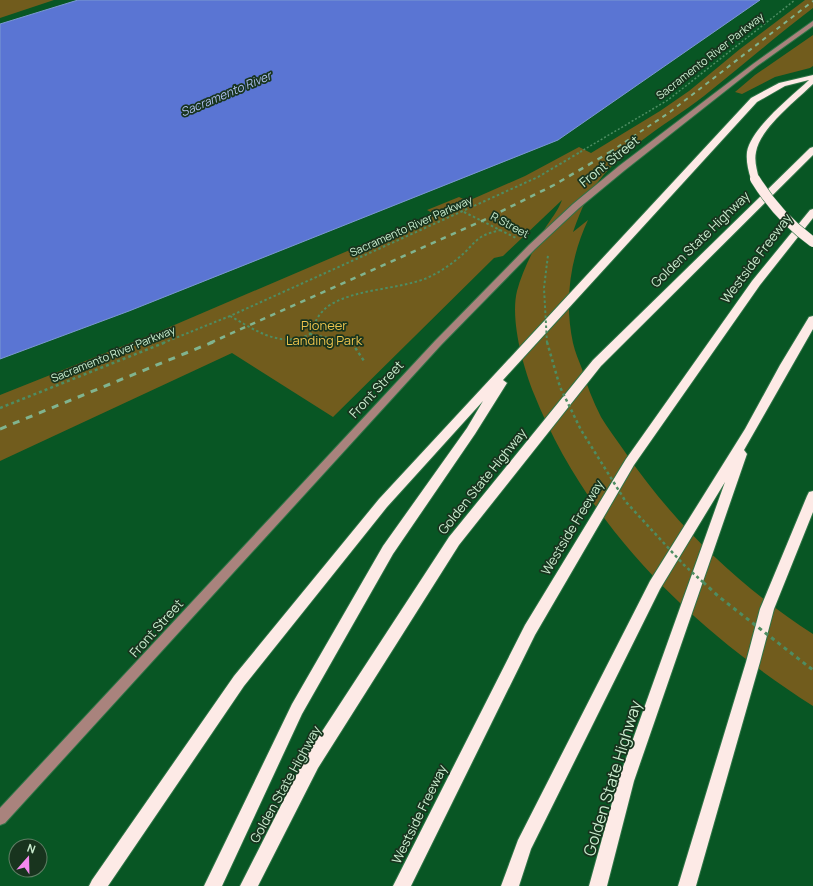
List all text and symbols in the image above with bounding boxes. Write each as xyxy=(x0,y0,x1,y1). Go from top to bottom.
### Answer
street label: Sacramento River Parkway xyxy=(653,9,767,102)
water label: Sacramento River xyxy=(178,66,275,120)
street label: Front Street xyxy=(575,131,643,191)
street label: Golden State Highway xyxy=(646,187,754,291)
street label: Sacramento River Parkway xyxy=(347,192,475,259)
street label: R Street xyxy=(488,208,532,241)
street label: Westside Freeway xyxy=(716,209,796,307)
park label: Pioneer Landing Park xyxy=(286,316,363,349)
street label: Sacramento River Parkway xyxy=(48,322,177,385)
street label: Front Street xyxy=(345,356,407,422)
street label: Golden State Highway xyxy=(434,424,530,538)
street label: Westside Freeway xyxy=(536,476,608,578)
street label: Front Street xyxy=(125,595,187,661)
street label: Golden State Highway xyxy=(578,697,646,859)
street label: Golden State Highway xyxy=(245,722,325,846)
street label: Westside Freeway xyxy=(387,761,451,867)
north arrow xyxy=(8,838,48,878)
text: N xyxy=(25,840,38,857)

